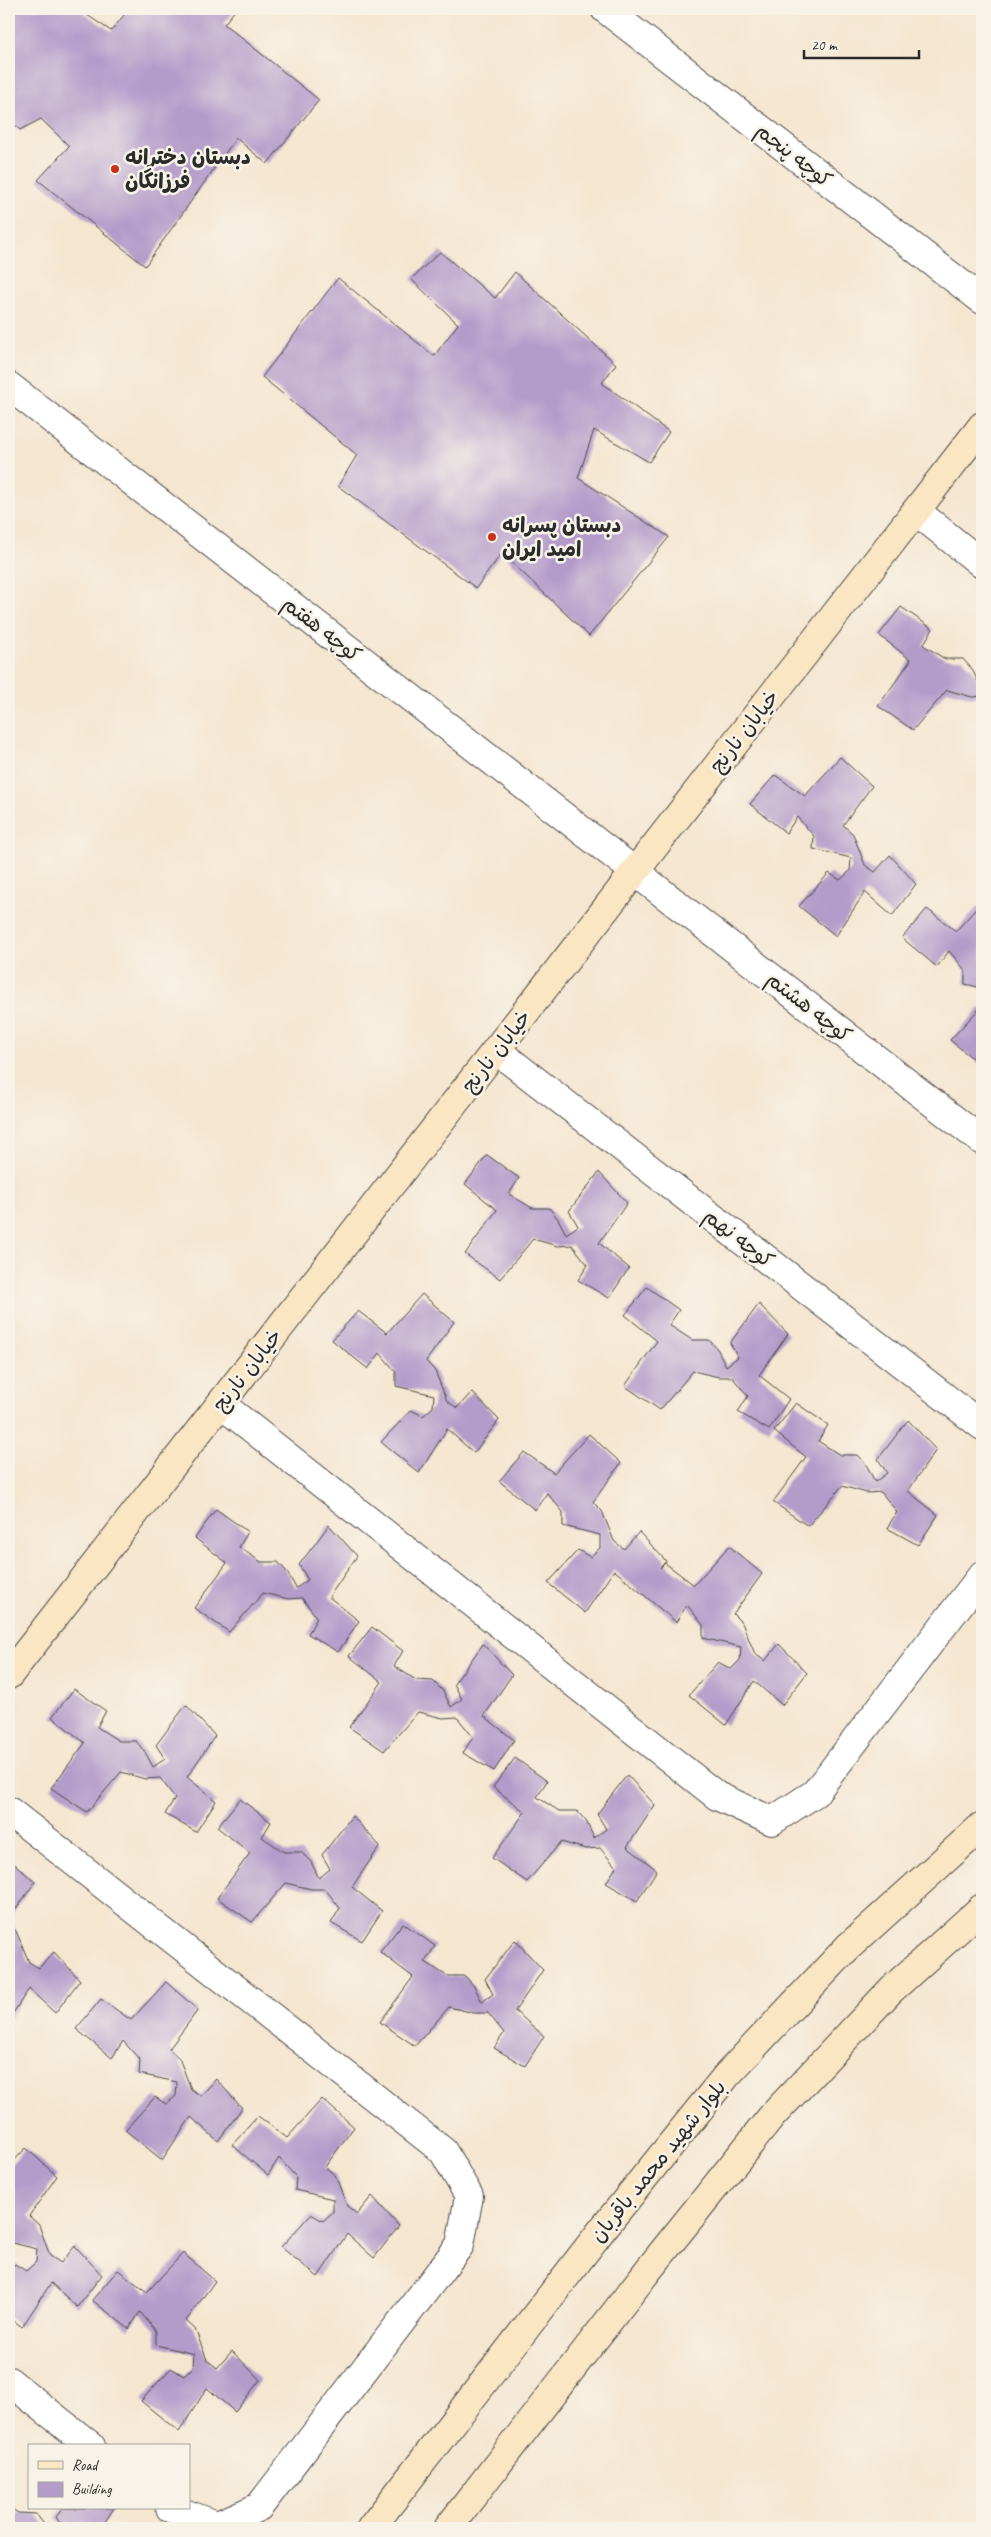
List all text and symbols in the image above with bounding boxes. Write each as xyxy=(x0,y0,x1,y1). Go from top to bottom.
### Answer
scale bar xyxy=(804,28,918,60)
text: 20 m xyxy=(811,36,838,55)
street label: کوچه پنجم xyxy=(749,117,838,195)
place label: دبستان دخترانه فرزانگان xyxy=(125,144,251,194)
marker: دبستان دخترانه فرزانگان xyxy=(109,163,121,175)
place label: دبستان پسرانه امید ایران xyxy=(502,512,621,562)
marker: دبستان پسرانه امید ایران xyxy=(486,531,498,543)
street label: کوچه هفتم xyxy=(276,590,367,670)
street label: خیابان نارنج xyxy=(704,684,785,778)
street label: کوچه هشتم xyxy=(759,966,857,1051)
street label: خیابان نارنج xyxy=(456,1004,537,1098)
street label: کوچه نهم xyxy=(697,1202,779,1276)
street label: خیابان نارنج xyxy=(207,1323,288,1417)
street label: بلوار شهید محمد باقربان xyxy=(584,2074,732,2248)
legend xyxy=(28,2444,190,2510)
text: Road xyxy=(72,2456,99,2475)
text: Building xyxy=(72,2480,112,2499)

